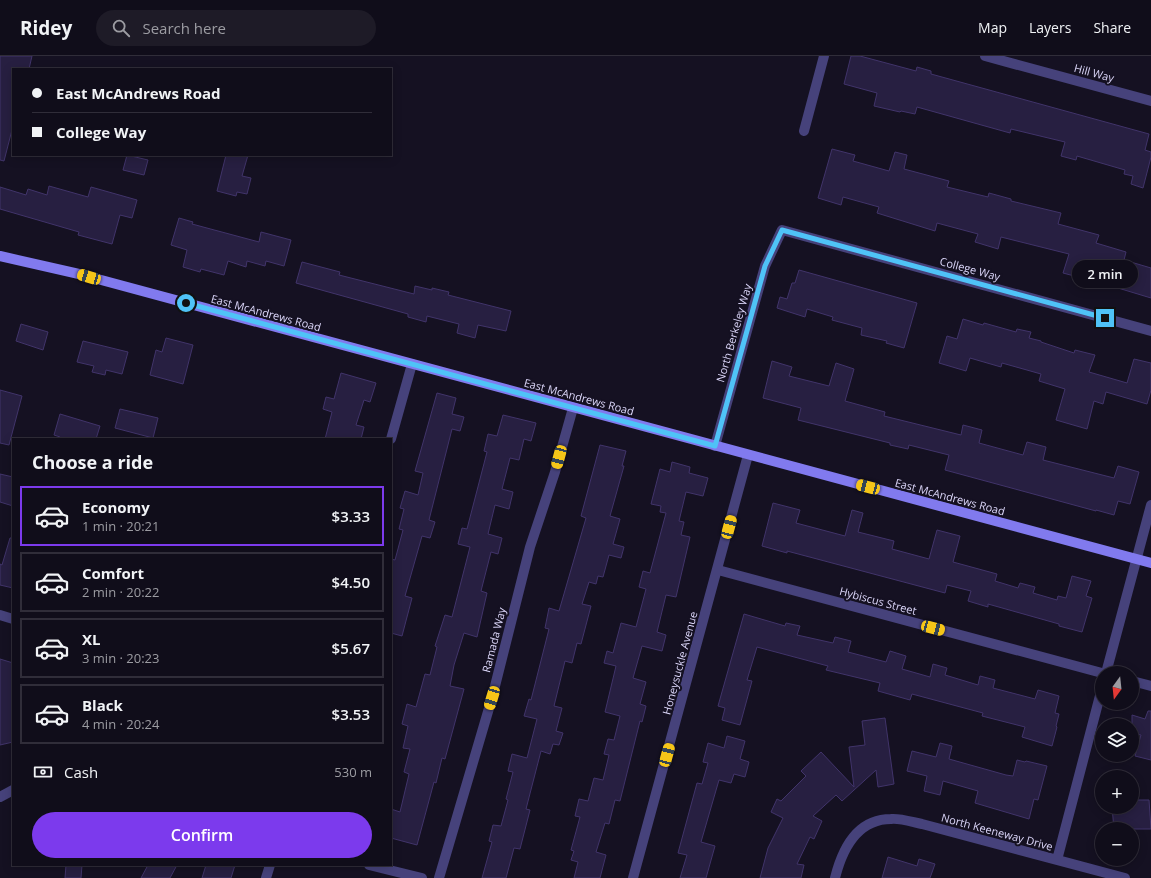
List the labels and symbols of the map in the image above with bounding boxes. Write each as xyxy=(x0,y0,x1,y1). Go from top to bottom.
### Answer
street label: Hill Way xyxy=(1072,60,1116,85)
street label: College Way xyxy=(938,253,1003,284)
callout: 2 min xyxy=(1072,260,1138,288)
car xyxy=(76,268,102,286)
street label: North Berkeley Way xyxy=(712,281,755,384)
street label: East McAndrews Road xyxy=(209,291,323,334)
route start xyxy=(177,294,195,312)
route end xyxy=(1096,309,1114,327)
street label: East McAndrews Road xyxy=(522,375,636,418)
car xyxy=(550,444,568,470)
street label: East McAndrews Road xyxy=(893,475,1007,518)
car xyxy=(855,478,881,496)
car xyxy=(720,514,738,540)
street label: Hybiscus Street xyxy=(838,583,918,618)
street label: Ramada Way xyxy=(478,605,509,674)
street label: Honeysuckle Avenue xyxy=(659,610,701,716)
car xyxy=(920,619,946,637)
north arrow xyxy=(1095,666,1139,710)
car xyxy=(483,685,501,711)
car xyxy=(658,742,676,768)
street label: North Keeneway Drive xyxy=(940,809,1055,854)

